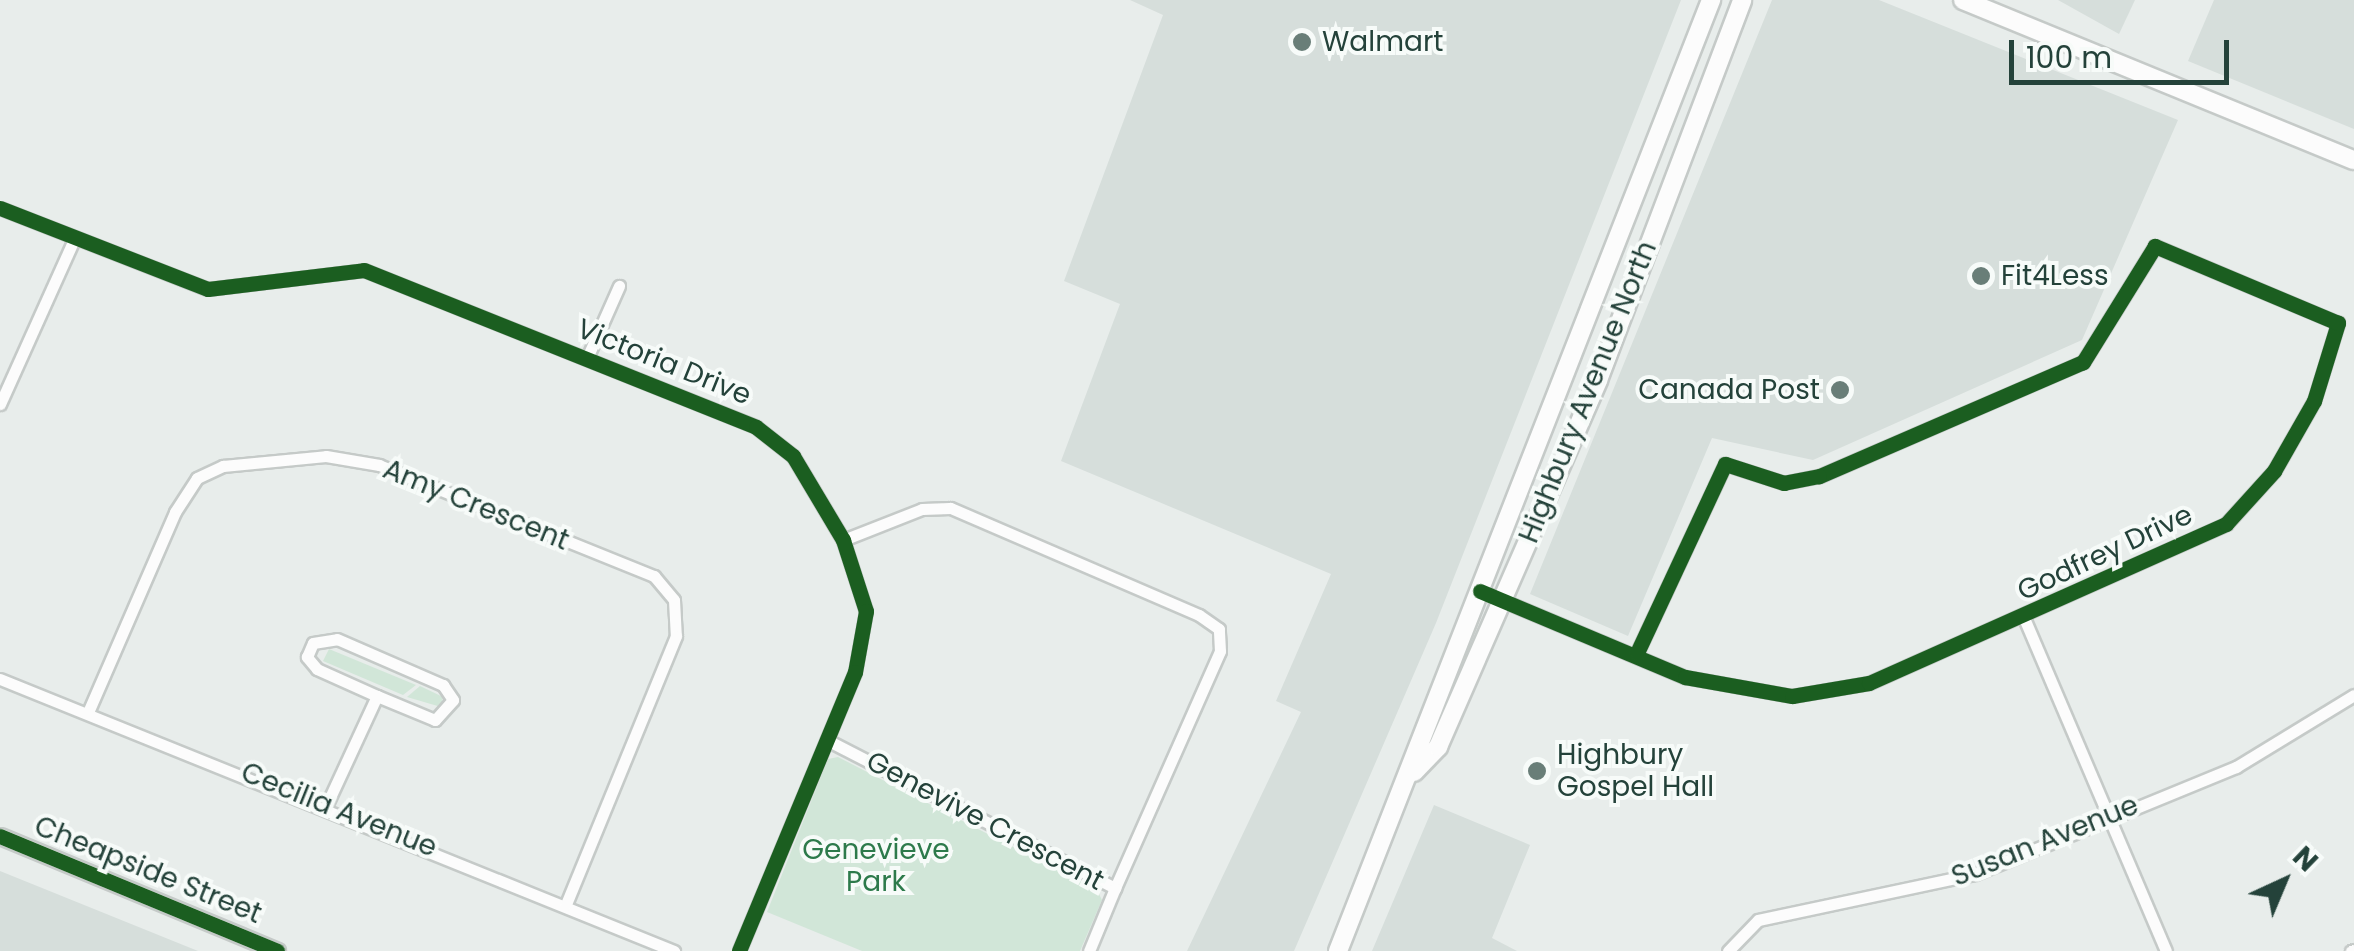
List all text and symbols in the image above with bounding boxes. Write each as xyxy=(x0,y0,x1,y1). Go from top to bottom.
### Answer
scale bar xyxy=(2014,20,2234,82)
place label: Walmart xyxy=(1322,25,1444,59)
marker: Walmart xyxy=(1291,31,1313,53)
text: 100 m xyxy=(2026,36,2112,79)
street label: Highbury Avenue North xyxy=(1512,236,1664,548)
place label: Fit4Less xyxy=(2001,259,2108,293)
marker: Fit4Less xyxy=(1970,265,1992,287)
street label: Victoria Drive xyxy=(572,312,756,412)
place label: Canada Post xyxy=(1638,373,1820,407)
marker: Canada Post xyxy=(1829,379,1851,401)
street label: Amy Crescent xyxy=(378,452,574,558)
street label: Godfrey Drive xyxy=(2012,498,2198,608)
place label: Highbury Gospel Hall xyxy=(1557,738,1714,804)
street label: Genevive Crescent xyxy=(861,744,1109,898)
street label: Cecilia Avenue xyxy=(236,755,442,865)
marker: Highbury Gospel Hall xyxy=(1526,760,1548,782)
street label: Susan Avenue xyxy=(1947,788,2143,894)
street label: Cheapside Street xyxy=(30,809,266,931)
north arrow xyxy=(2234,831,2334,931)
park label: Genevieve Park xyxy=(802,833,950,899)
text: N xyxy=(2284,838,2326,880)

